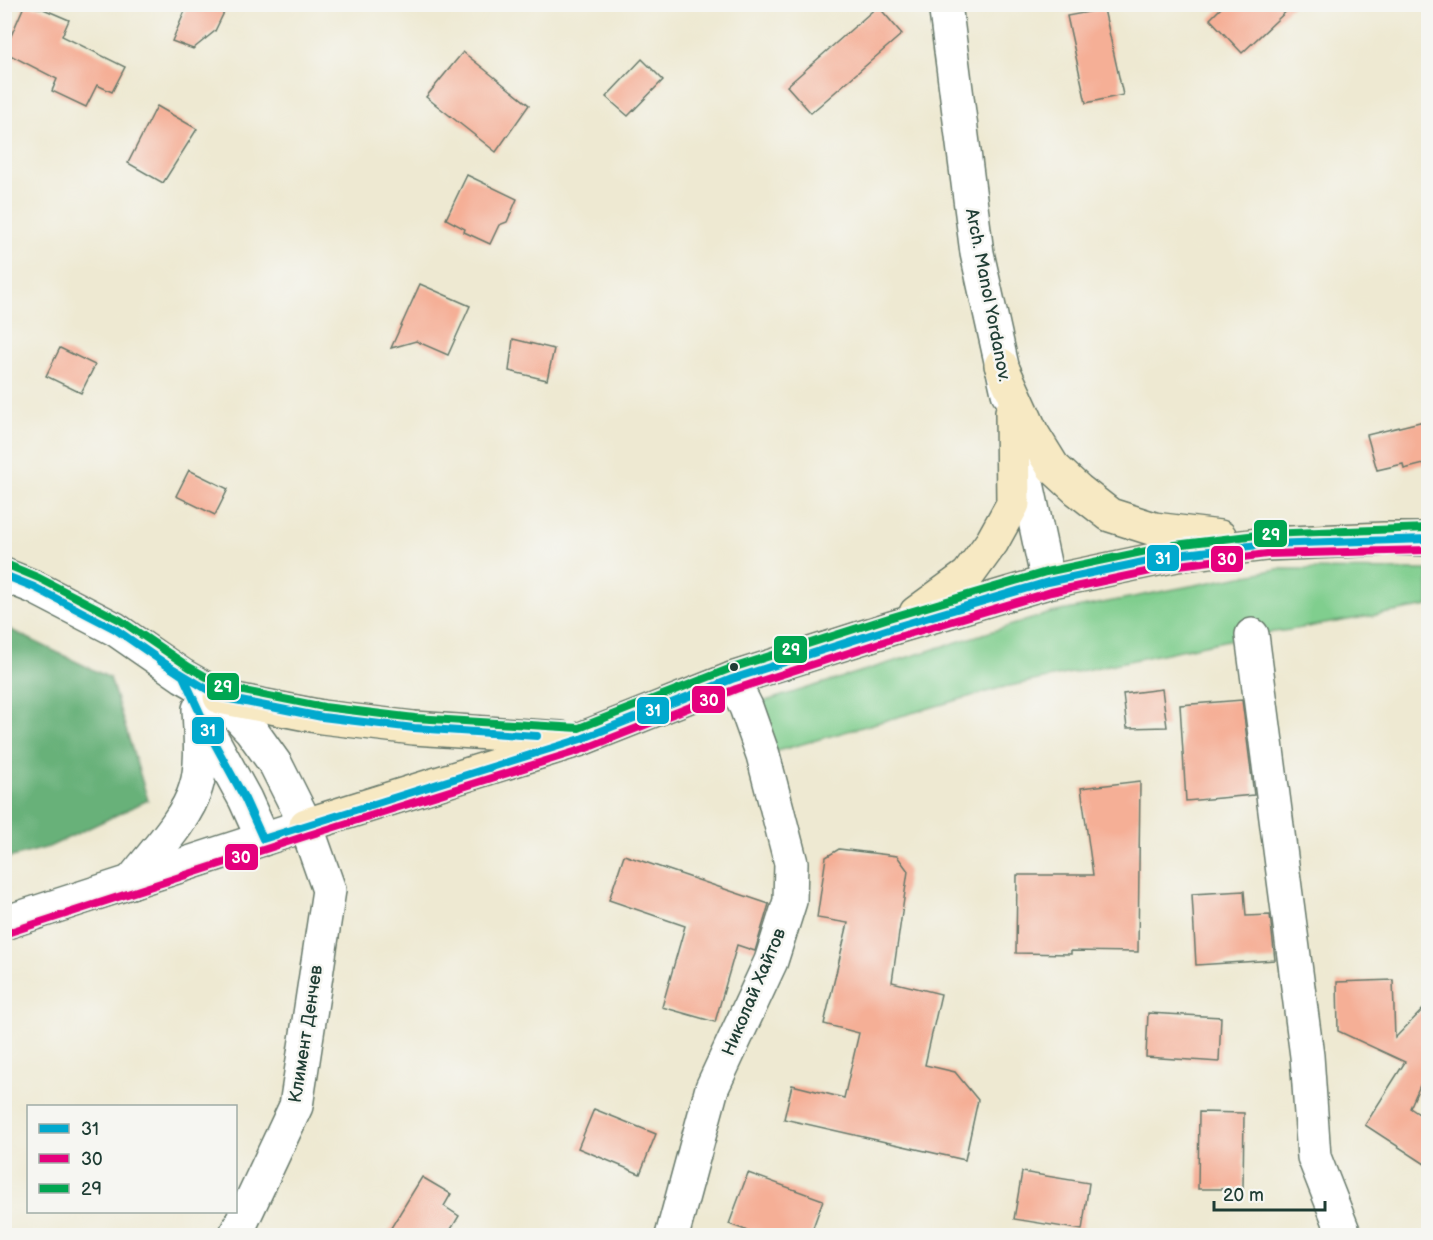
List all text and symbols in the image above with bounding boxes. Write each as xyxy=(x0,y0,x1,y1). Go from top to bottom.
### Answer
street label: Arch. Manol Yordanov. xyxy=(961,207,1015,383)
line badge: 29 xyxy=(1253,519,1288,548)
text: 29 xyxy=(1262,526,1280,545)
line badge: 31 xyxy=(1146,544,1180,572)
line badge: 30 xyxy=(1210,545,1244,573)
text: 31 xyxy=(1155,550,1171,569)
text: 30 xyxy=(1217,551,1237,570)
line badge: 29 xyxy=(773,635,808,664)
text: 29 xyxy=(782,641,800,660)
unlabelled marker xyxy=(728,661,740,673)
line badge: 29 xyxy=(206,672,240,701)
text: 29 xyxy=(214,678,232,697)
line badge: 30 xyxy=(691,685,726,714)
text: 30 xyxy=(699,692,719,711)
line badge: 31 xyxy=(636,696,670,725)
text: 31 xyxy=(645,702,661,721)
line badge: 31 xyxy=(191,716,225,745)
text: 31 xyxy=(200,722,216,741)
line badge: 30 xyxy=(224,843,259,871)
text: 30 xyxy=(231,849,251,868)
street label: Николай Хайтов xyxy=(718,925,791,1059)
street label: Климент Денчев xyxy=(285,963,327,1104)
legend xyxy=(27,1105,237,1213)
text: 31 xyxy=(81,1119,99,1140)
text: 30 xyxy=(81,1149,103,1170)
scale bar xyxy=(1214,1174,1325,1212)
text: 29 xyxy=(81,1179,102,1200)
text: 20 m xyxy=(1223,1185,1264,1206)

